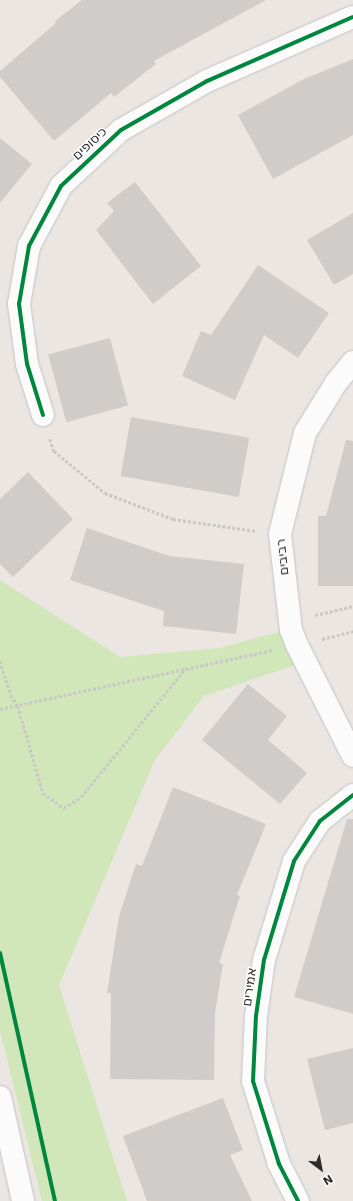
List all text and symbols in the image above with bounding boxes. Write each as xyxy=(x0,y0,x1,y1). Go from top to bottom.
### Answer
street label: כיסופים xyxy=(70,124,110,164)
street label: רביבים xyxy=(273,538,293,576)
street label: אמירים xyxy=(240,966,260,1008)
north arrow xyxy=(301,1149,341,1189)
text: N xyxy=(320,1172,335,1188)

